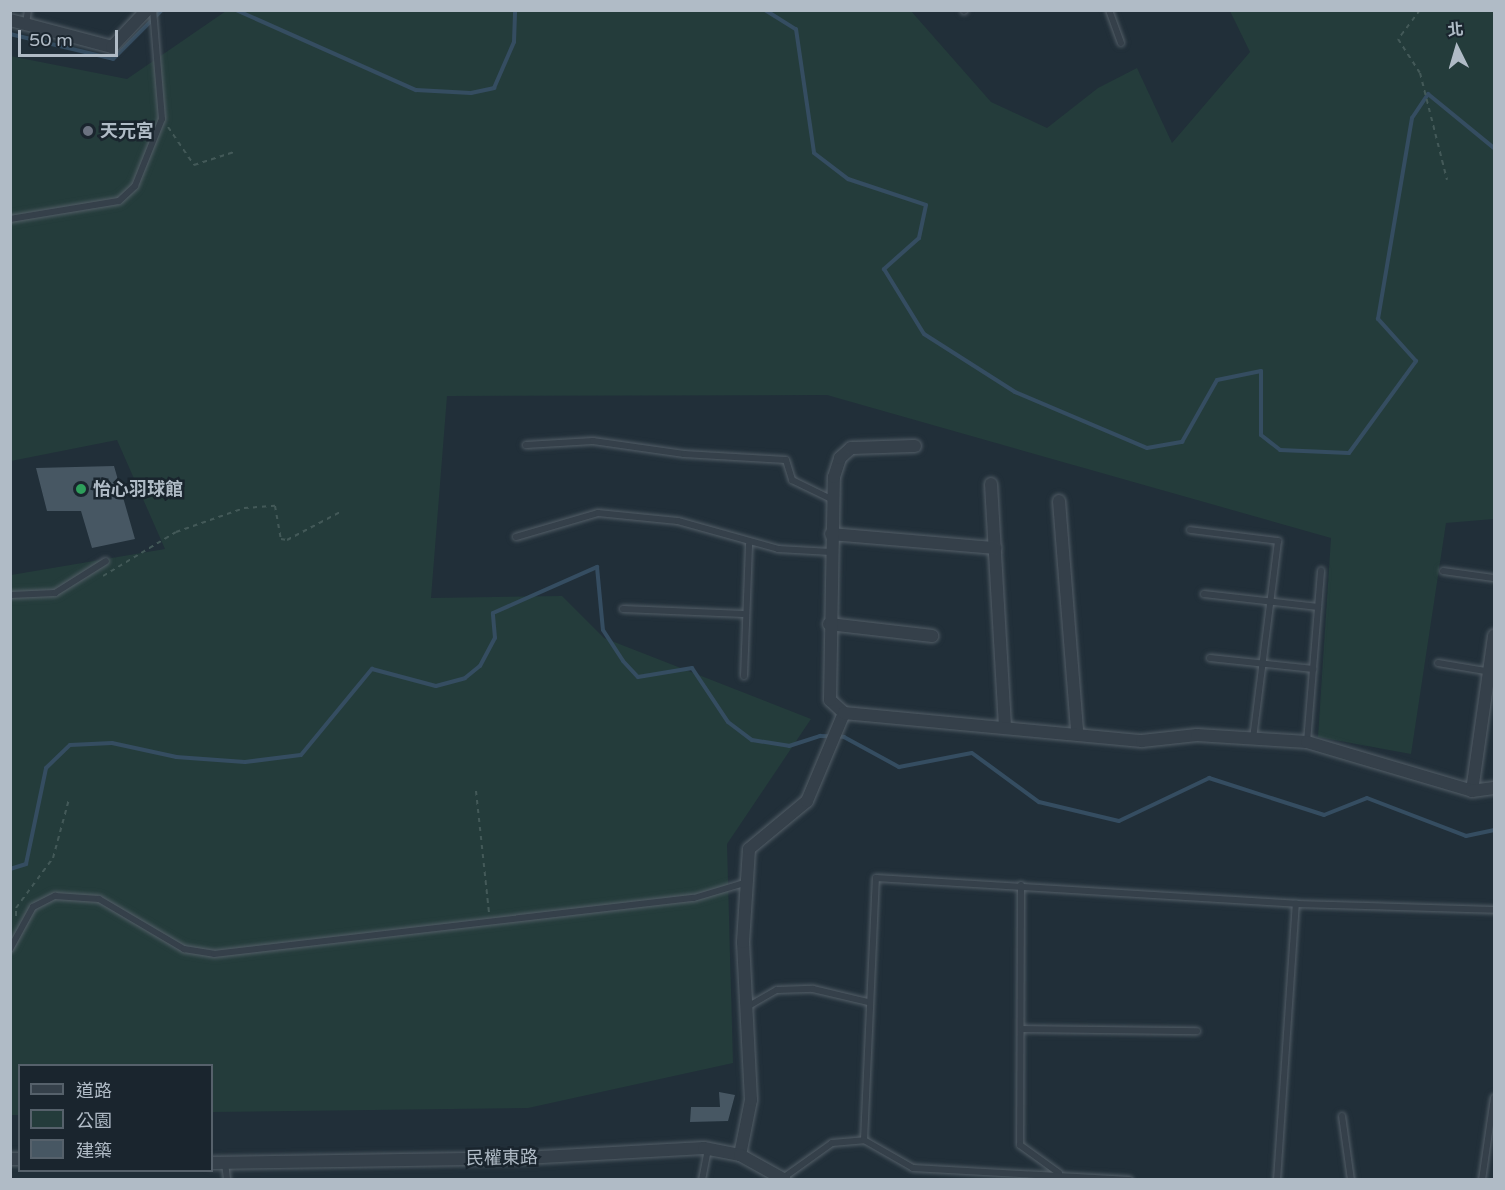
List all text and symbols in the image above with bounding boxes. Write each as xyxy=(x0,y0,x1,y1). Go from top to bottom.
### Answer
scale bar xyxy=(21,18,122,56)
north arrow xyxy=(1427,18,1487,78)
text: 北 xyxy=(1447,19,1464,41)
text: 50 m xyxy=(29,29,73,51)
place label: 天元宮 xyxy=(100,120,154,142)
marker: 天元宮 xyxy=(81,124,95,138)
place label: 怡心羽球館 xyxy=(93,478,183,500)
marker: 怡心羽球館 xyxy=(74,482,88,496)
legend xyxy=(18,1064,213,1172)
text: 道路 xyxy=(76,1080,112,1102)
text: 公園 xyxy=(76,1110,112,1132)
text: 建築 xyxy=(76,1140,112,1162)
street label: 民權東路 xyxy=(466,1147,538,1169)

